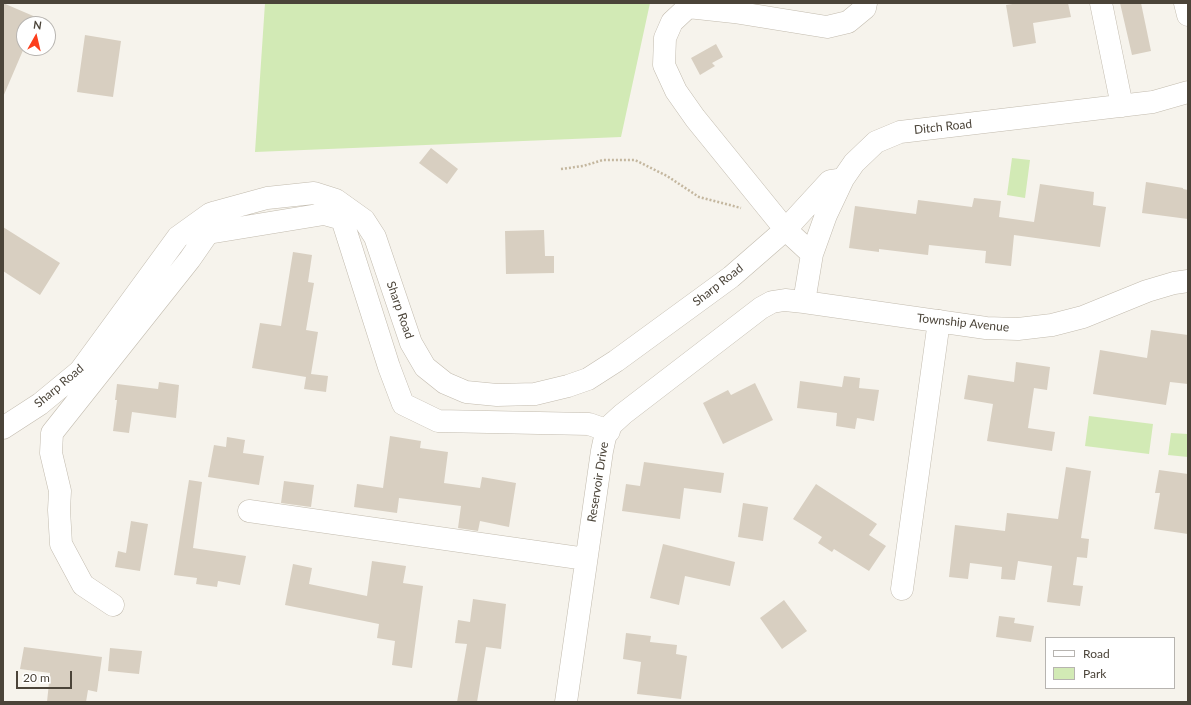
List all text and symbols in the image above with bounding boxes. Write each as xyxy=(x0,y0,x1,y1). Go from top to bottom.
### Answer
north arrow xyxy=(16,16,56,56)
text: N xyxy=(32,18,43,32)
street label: Ditch Road xyxy=(913,117,973,137)
street label: Sharp Road xyxy=(690,261,746,309)
street label: Sharp Road xyxy=(383,279,417,341)
street label: Township Avenue xyxy=(916,311,1010,335)
street label: Sharp Road xyxy=(31,361,87,411)
street label: Reservoir Drive xyxy=(585,441,611,523)
legend xyxy=(1045,637,1175,689)
text: Road xyxy=(1083,646,1110,661)
scale bar xyxy=(18,663,74,689)
text: Park xyxy=(1083,666,1106,681)
text: 20 m xyxy=(23,670,50,685)

